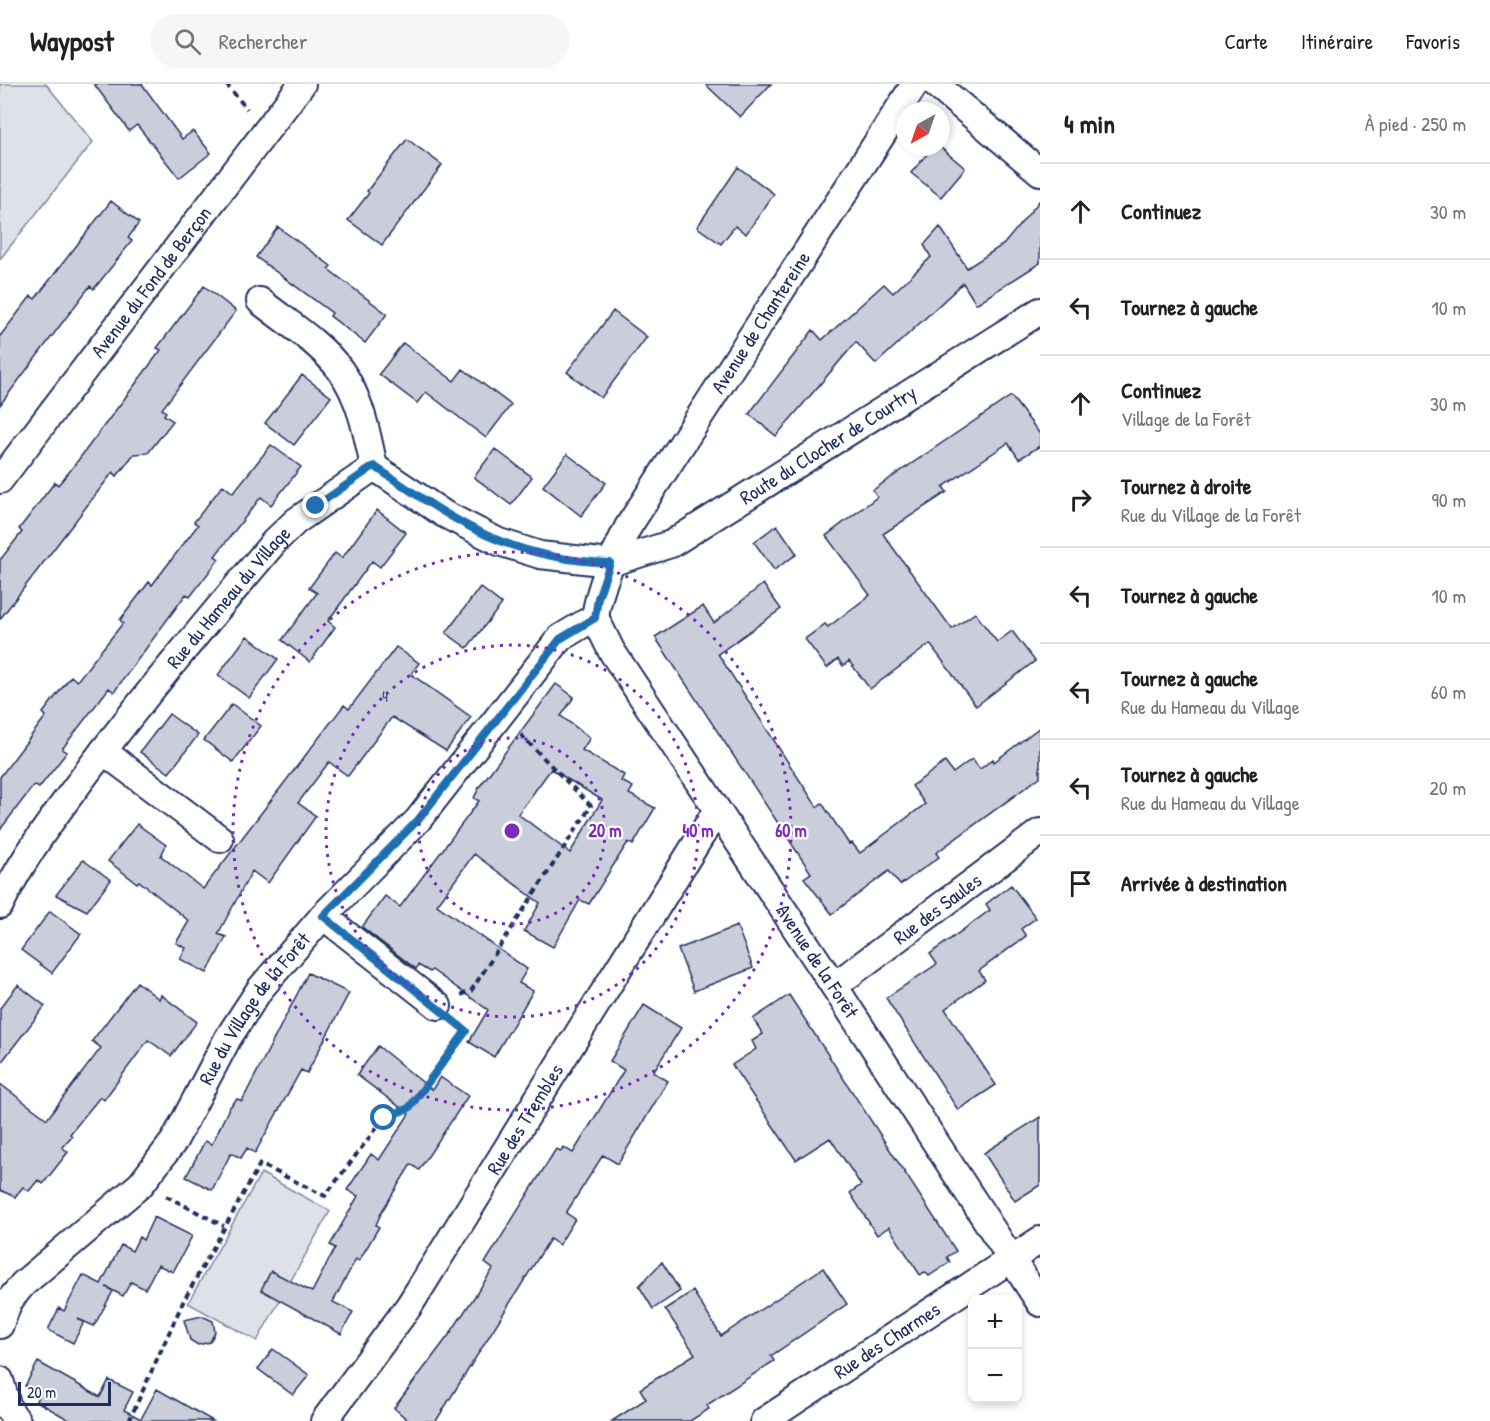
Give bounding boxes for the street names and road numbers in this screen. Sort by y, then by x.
street label: Avenue du Fond de Berçon [84,200,217,363]
street label: Avenue de Chantereine [704,246,816,398]
street label: Route du Clocher de Courtry [734,379,921,510]
street label: Rue du Hameau du Village [160,520,296,674]
street label: Rue des Saules [887,866,987,950]
street label: Avenue de la Forêt [770,898,866,1024]
street label: Rue du Village de la Forêt [192,925,317,1089]
street label: Rue des Trembles [480,1058,569,1179]
street label: Rue des Charmes [828,1295,945,1385]

